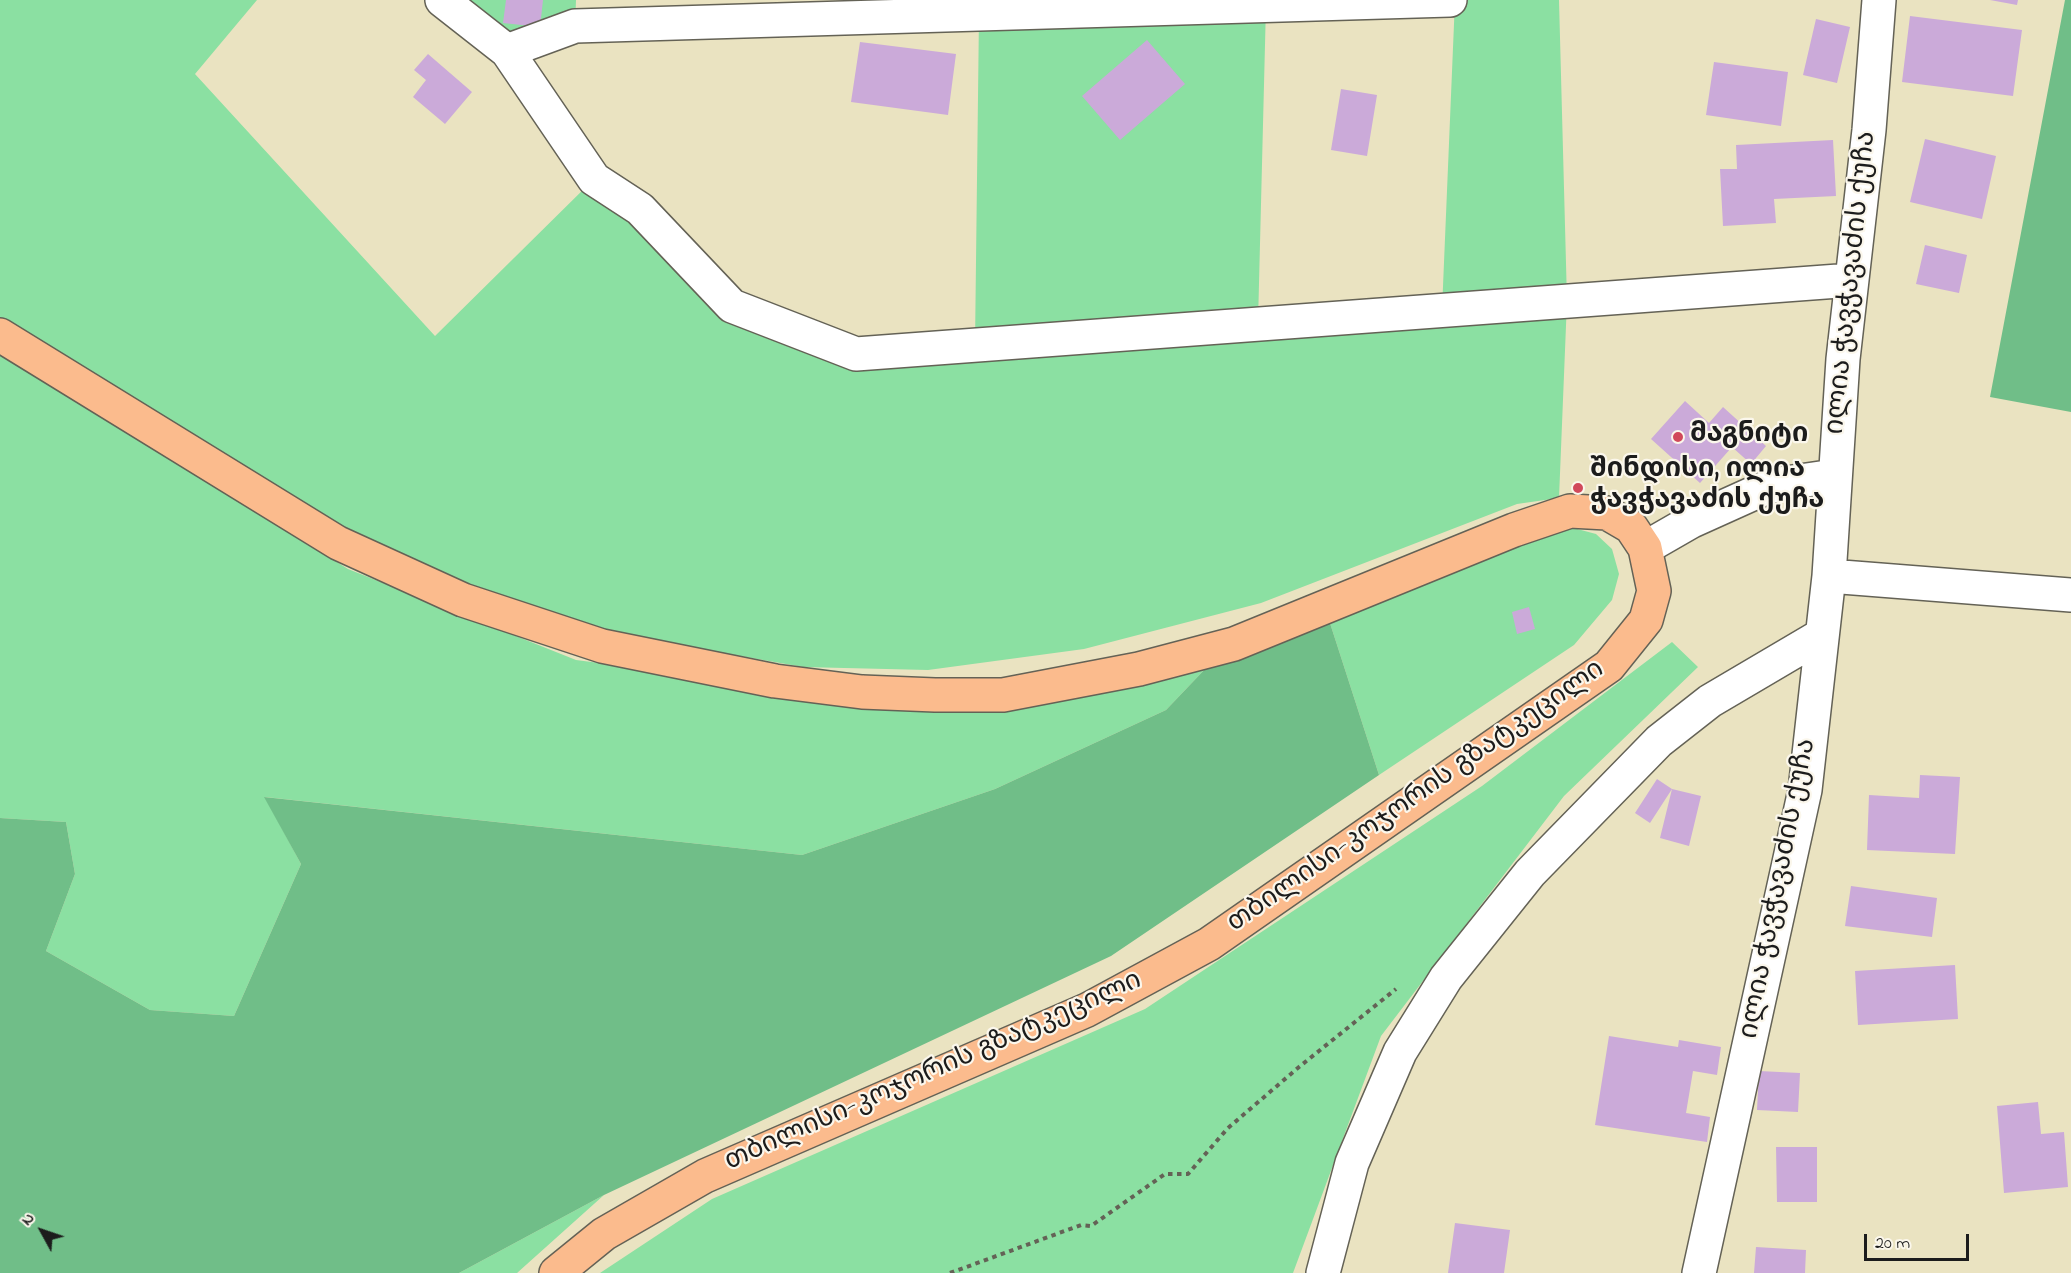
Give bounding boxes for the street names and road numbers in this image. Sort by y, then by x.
street label: ილია ჭავჭავაძის ქუჩა [1821,130,1885,436]
street label: თბილისი-კოჯორის გზატკეცილი [1222,655,1612,941]
street label: ილია ჭავჭავაძის ქუჩა [1735,736,1825,1042]
street label: თბილისი-კოჯორის გზატკეცილი [721,966,1147,1180]

